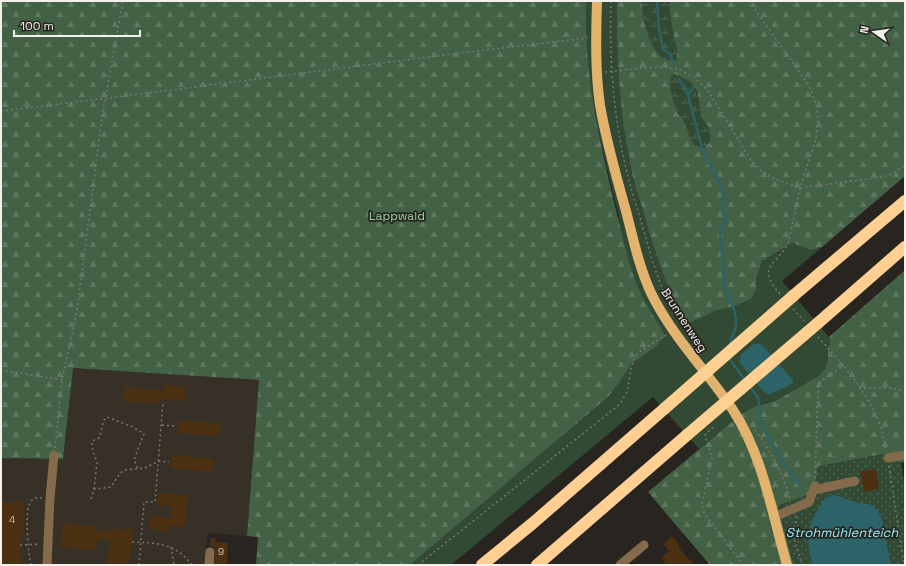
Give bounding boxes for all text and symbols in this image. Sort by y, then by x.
scale bar [14,12,140,38]
north arrow [854,12,894,52]
text: 100 m [20,18,54,34]
text: N [857,25,872,35]
park label: Lappwald [369,208,425,224]
street label: Brunnenweg [657,285,711,355]
house number: 4 [9,513,15,526]
water label: Strohmühlenteich [786,524,899,541]
house number: 9 [218,545,224,558]

